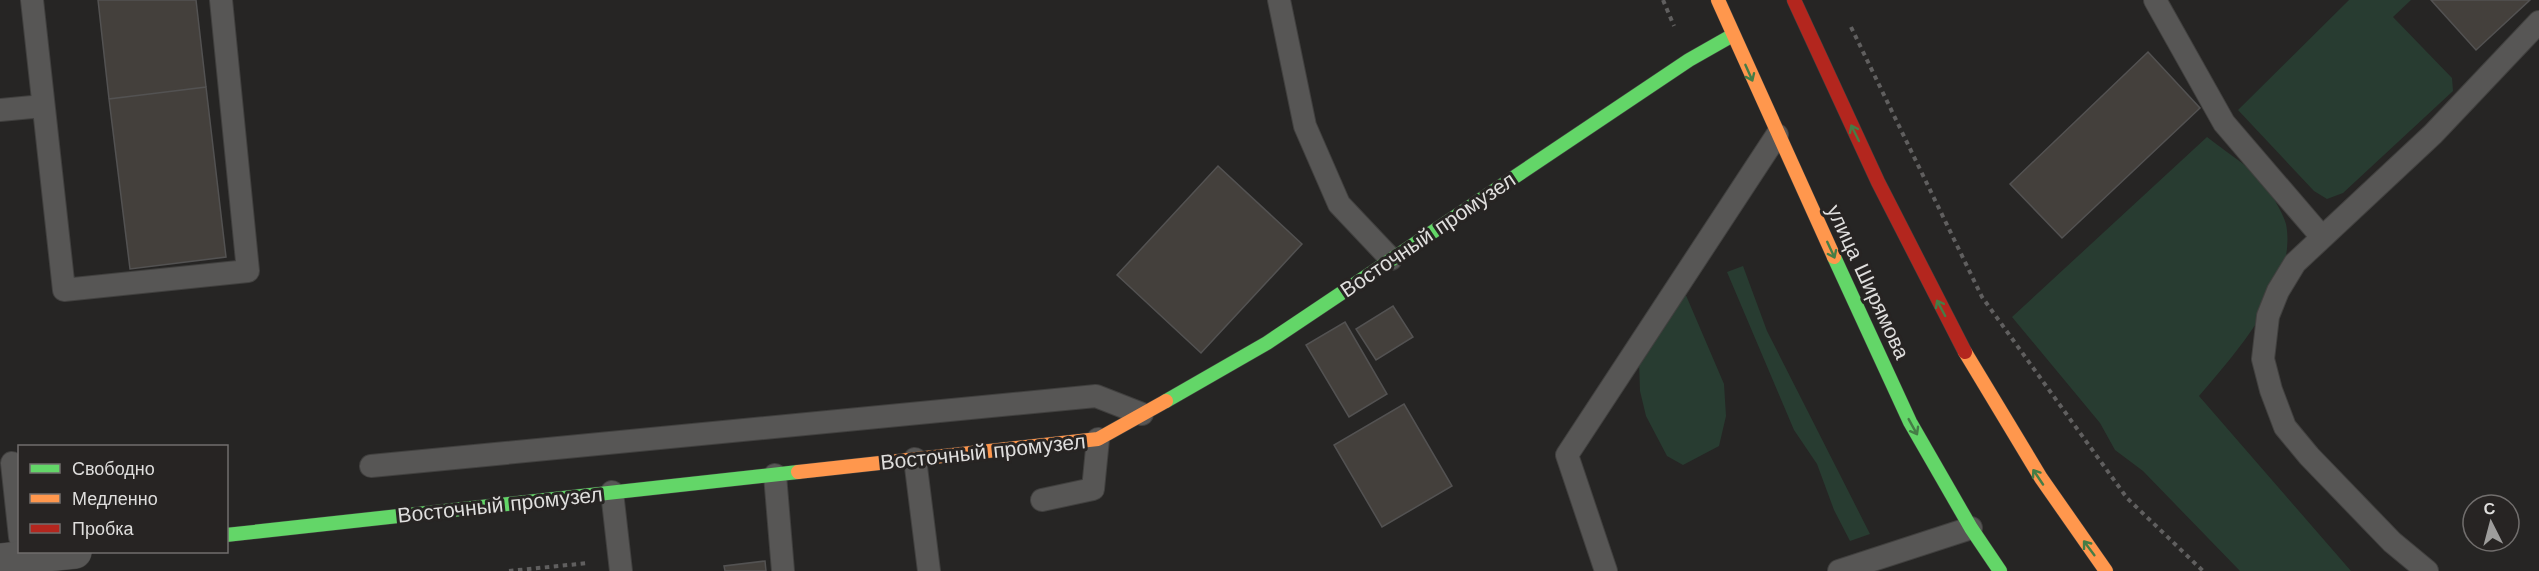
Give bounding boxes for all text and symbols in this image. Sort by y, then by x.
one-way arrow [1745,64,1756,82]
one-way arrow [1848,125,1860,143]
street label: Восточный промузел [1335,167,1520,303]
street label: улица Ширямова [1822,201,1915,363]
one-way arrow [1825,241,1837,259]
one-way arrow [1935,300,1947,317]
one-way arrow [1907,418,1919,435]
street label: Восточный промузел [879,428,1087,475]
legend [18,445,228,553]
text: Свободно [72,458,155,479]
one-way arrow [2032,468,2045,485]
street label: Восточный промузел [396,481,604,528]
text: Медленно [72,488,158,509]
north arrow [2461,493,2521,553]
text: С [2483,498,2497,519]
text: Пробка [72,518,135,539]
one-way arrow [2082,540,2095,556]

